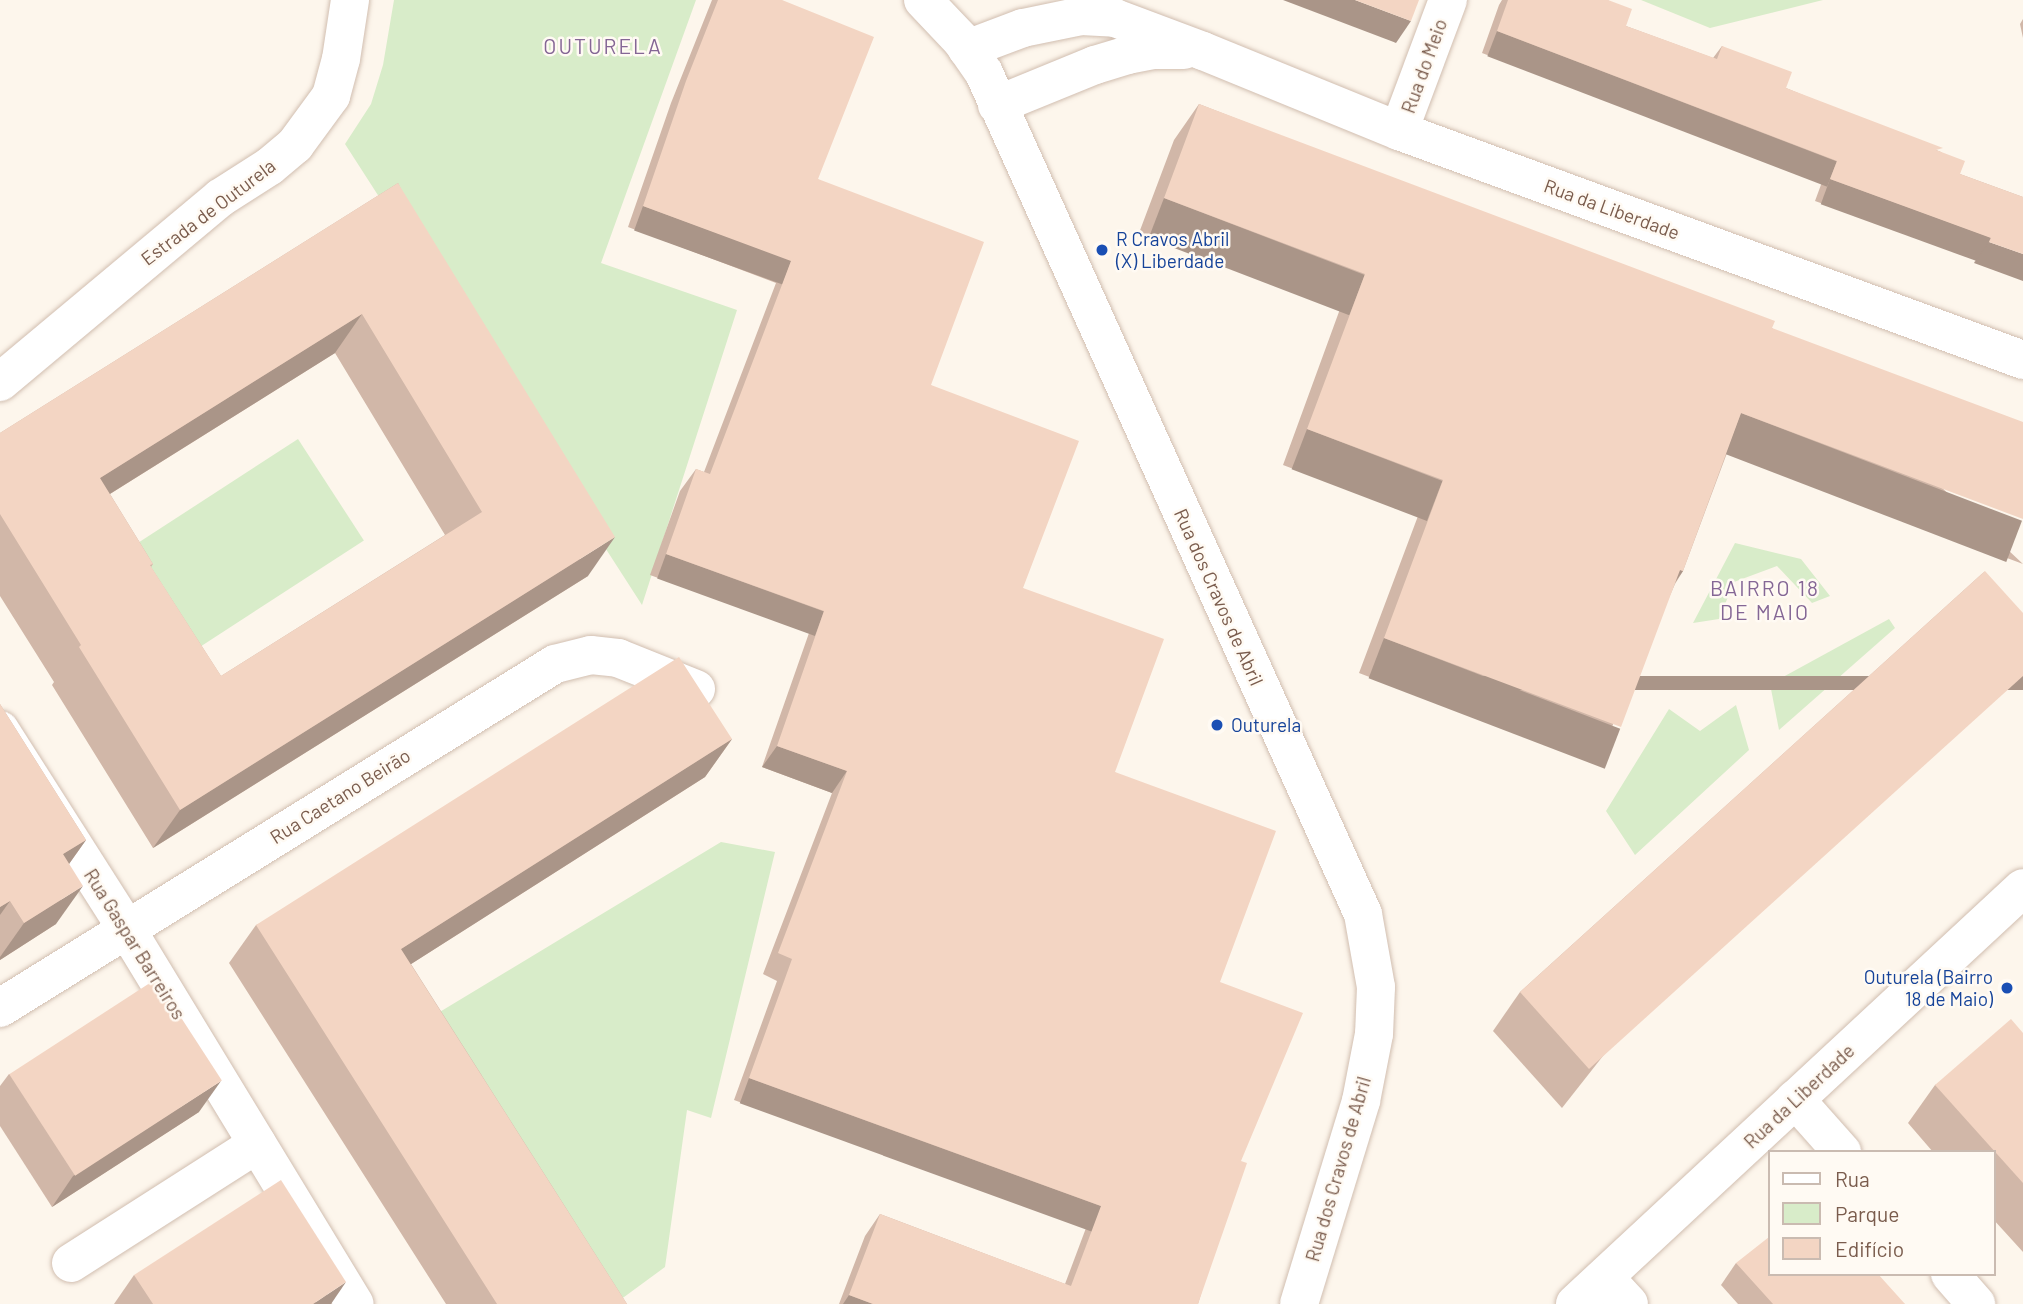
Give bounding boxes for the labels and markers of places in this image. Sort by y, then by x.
place label: R Cravos Abril (X) Liberdade [1116,228,1229,272]
marker: R Cravos Abril (X) Liberdade [1094,242,1110,258]
place label: Outurela [1231,714,1301,736]
marker: Outurela [1209,717,1225,733]
place label: Outurela (Bairro 18 de Maio) [1864,966,1993,1010]
marker: Outurela (Bairro 18 de Maio) [1999,980,2015,996]

